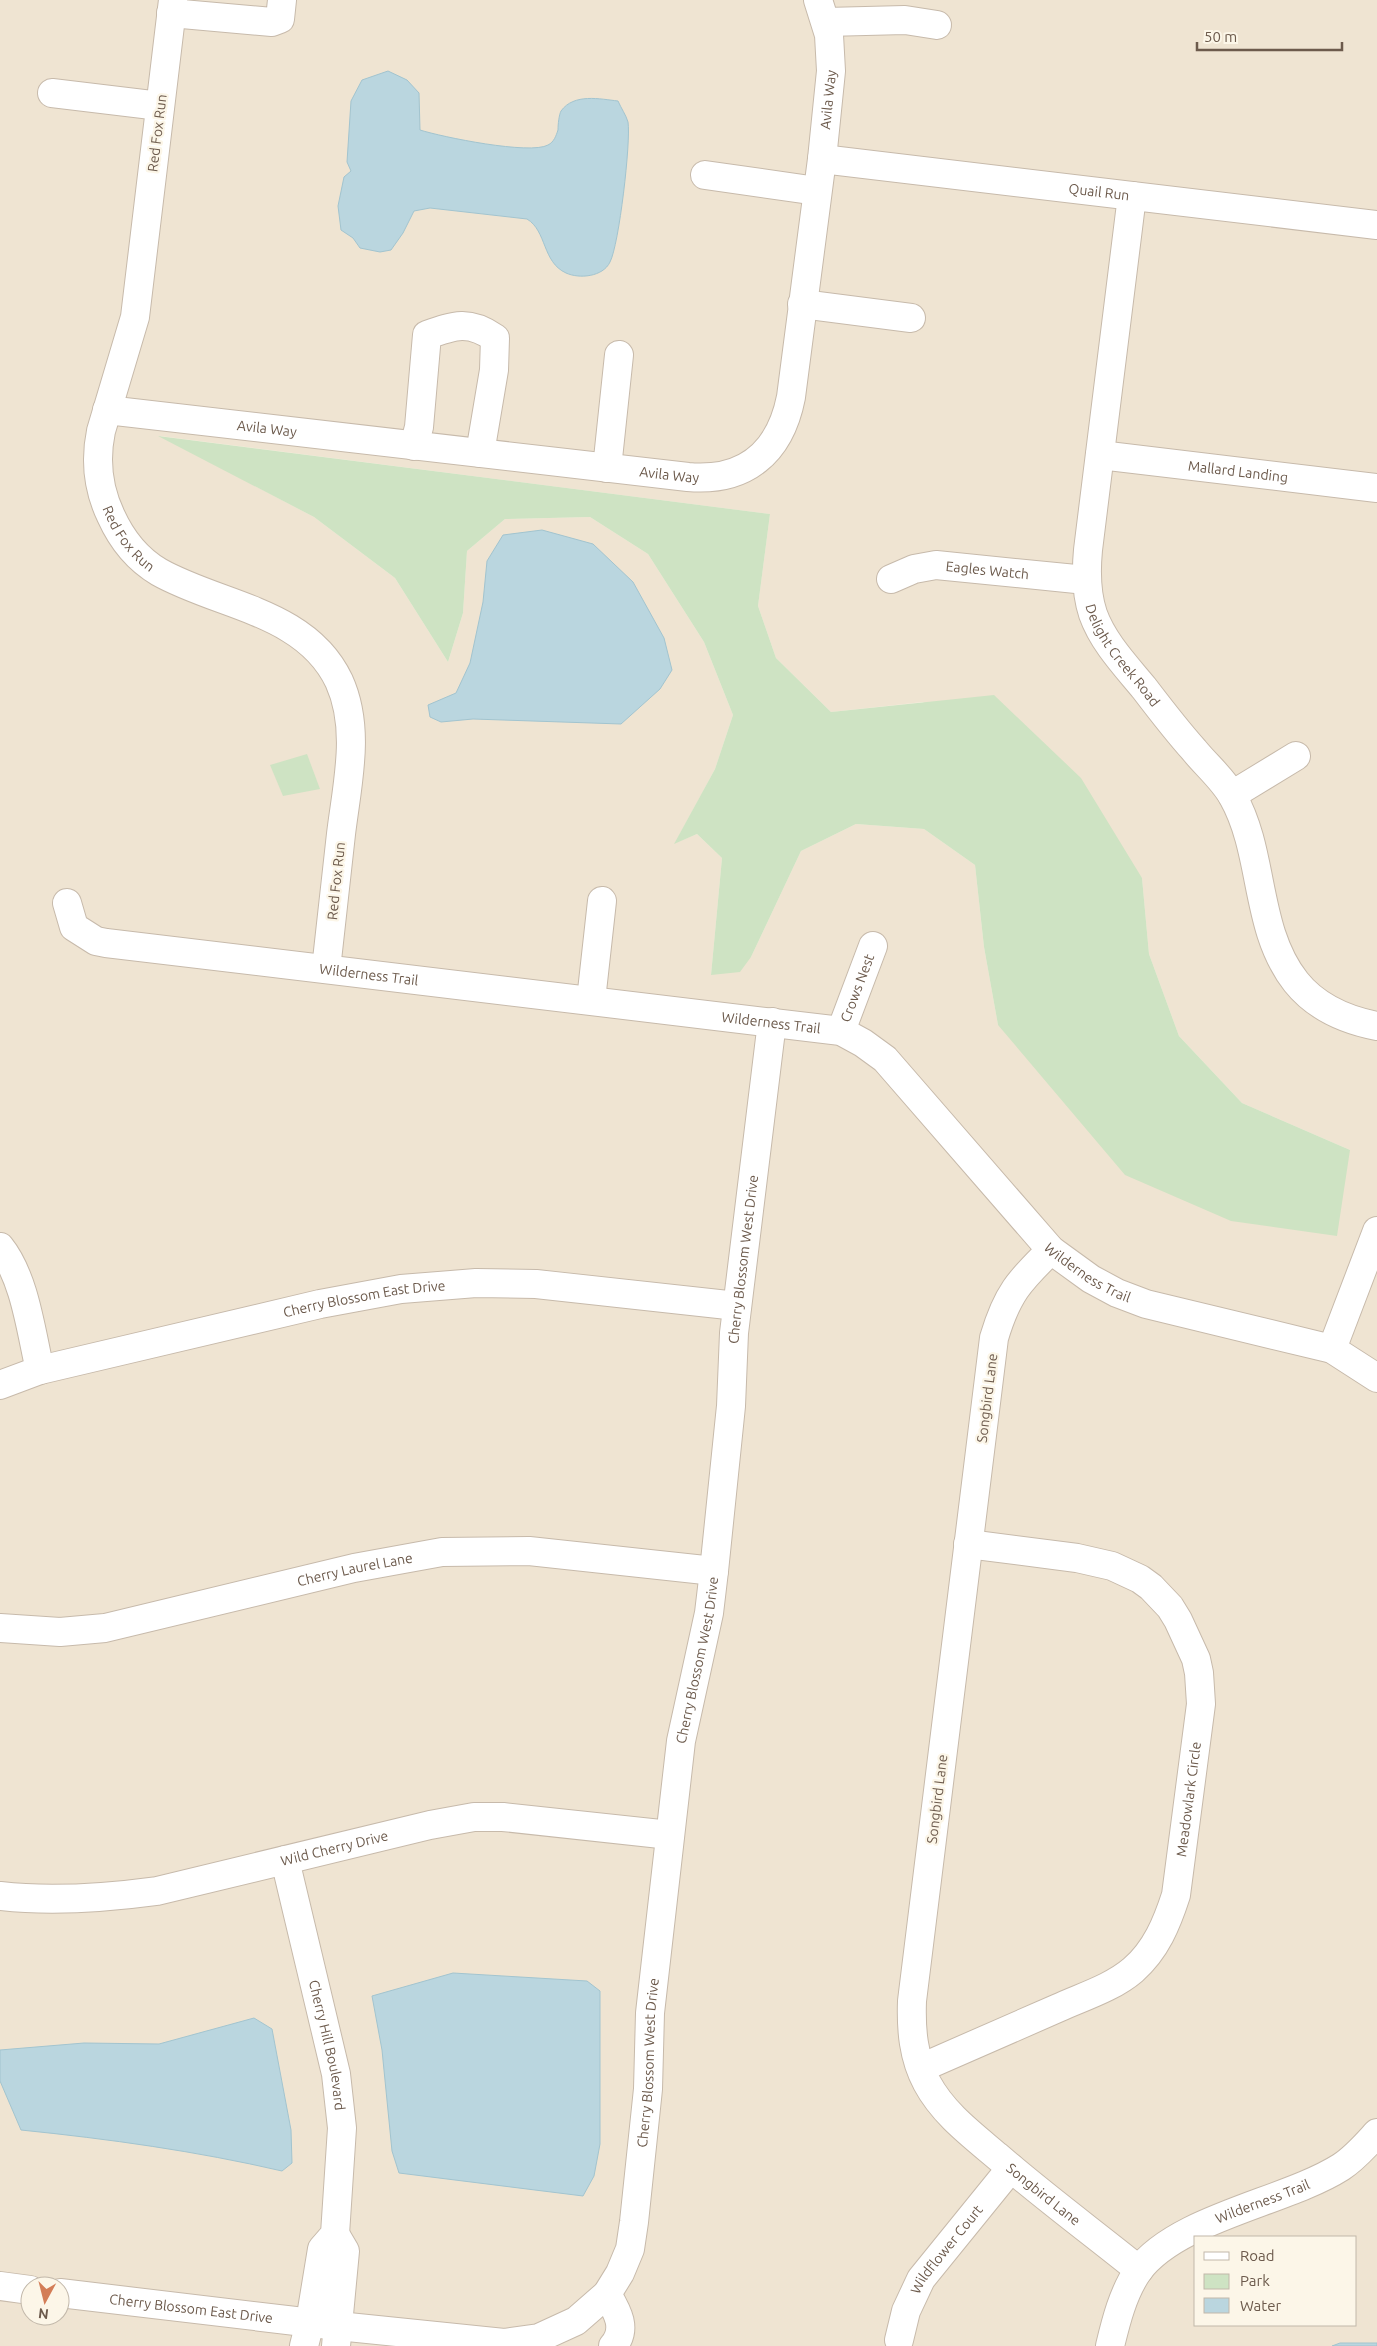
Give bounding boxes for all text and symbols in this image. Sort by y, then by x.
scale bar [1197,20,1342,52]
text: 50 m [1204,28,1237,45]
street label: Avila Way [817,69,839,130]
street label: Red Fox Run [144,93,170,173]
street label: Quail Run [1068,180,1130,203]
street label: Avila Way [236,417,298,440]
street label: Mallard Landing [1187,458,1289,485]
street label: Avila Way [639,463,700,486]
street label: Red Fox Run [99,503,158,575]
street label: Eagles Watch [945,558,1030,582]
street label: Delight Creek Road [1082,602,1163,710]
street label: Red Fox Run [324,841,348,921]
street label: Crows Nest [837,951,877,1024]
street label: Wilderness Trail [318,961,420,988]
street label: Wilderness Trail [721,1009,822,1037]
street label: Cherry Blossom West Drive [726,1174,761,1344]
street label: Wilderness Trail [1041,1240,1133,1306]
street label: Cherry Blossom East Drive [281,1277,446,1320]
street label: Songbird Lane [974,1352,1000,1444]
street label: Cherry Laurel Lane [296,1550,414,1589]
street label: Cherry Blossom West Drive [673,1576,721,1745]
street label: Meadowlark Circle [1173,1741,1204,1858]
street label: Songbird Lane [924,1753,950,1845]
street label: Wild Cherry Drive [279,1827,390,1869]
street label: Cherry Blossom West Drive [634,1977,662,2148]
street label: Cherry Hill Boulevard [306,1978,348,2111]
street label: Songbird Lane [1003,2160,1084,2229]
street label: Wilderness Trail [1213,2176,1312,2227]
street label: Wildflower Court [907,2201,986,2296]
legend [1194,2236,1357,2326]
text: Road [1240,2247,1275,2264]
text: Park [1240,2272,1270,2289]
north arrow [20,2276,70,2326]
street label: Cherry Blossom East Drive [108,2291,274,2326]
text: Water [1240,2297,1281,2314]
text: N [37,2305,50,2322]

